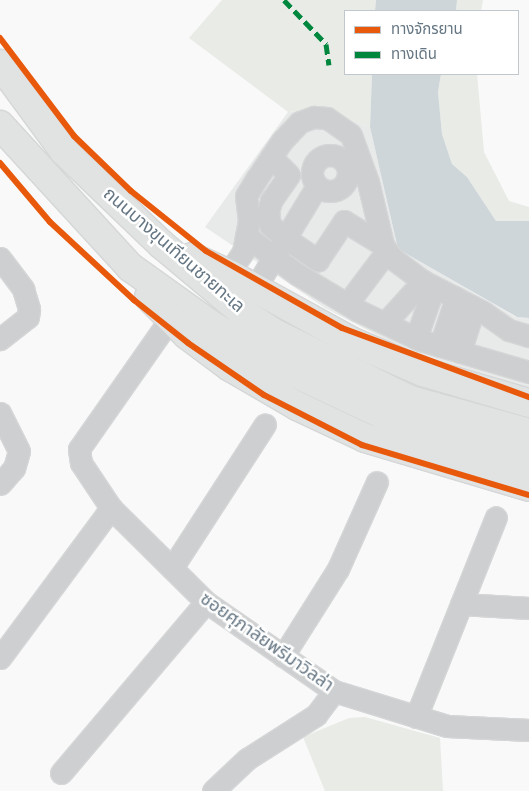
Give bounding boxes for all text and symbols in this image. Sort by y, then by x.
legend [344,10,519,75]
text: ทางจักรยาน [391,18,463,40]
text: ทางเดิน [391,43,437,65]
street label: ถนนบางขุนเทียนชายทะเล [99,183,249,317]
street label: ซอยศุภาลัยพรีมาวิลล่า [196,588,338,696]

